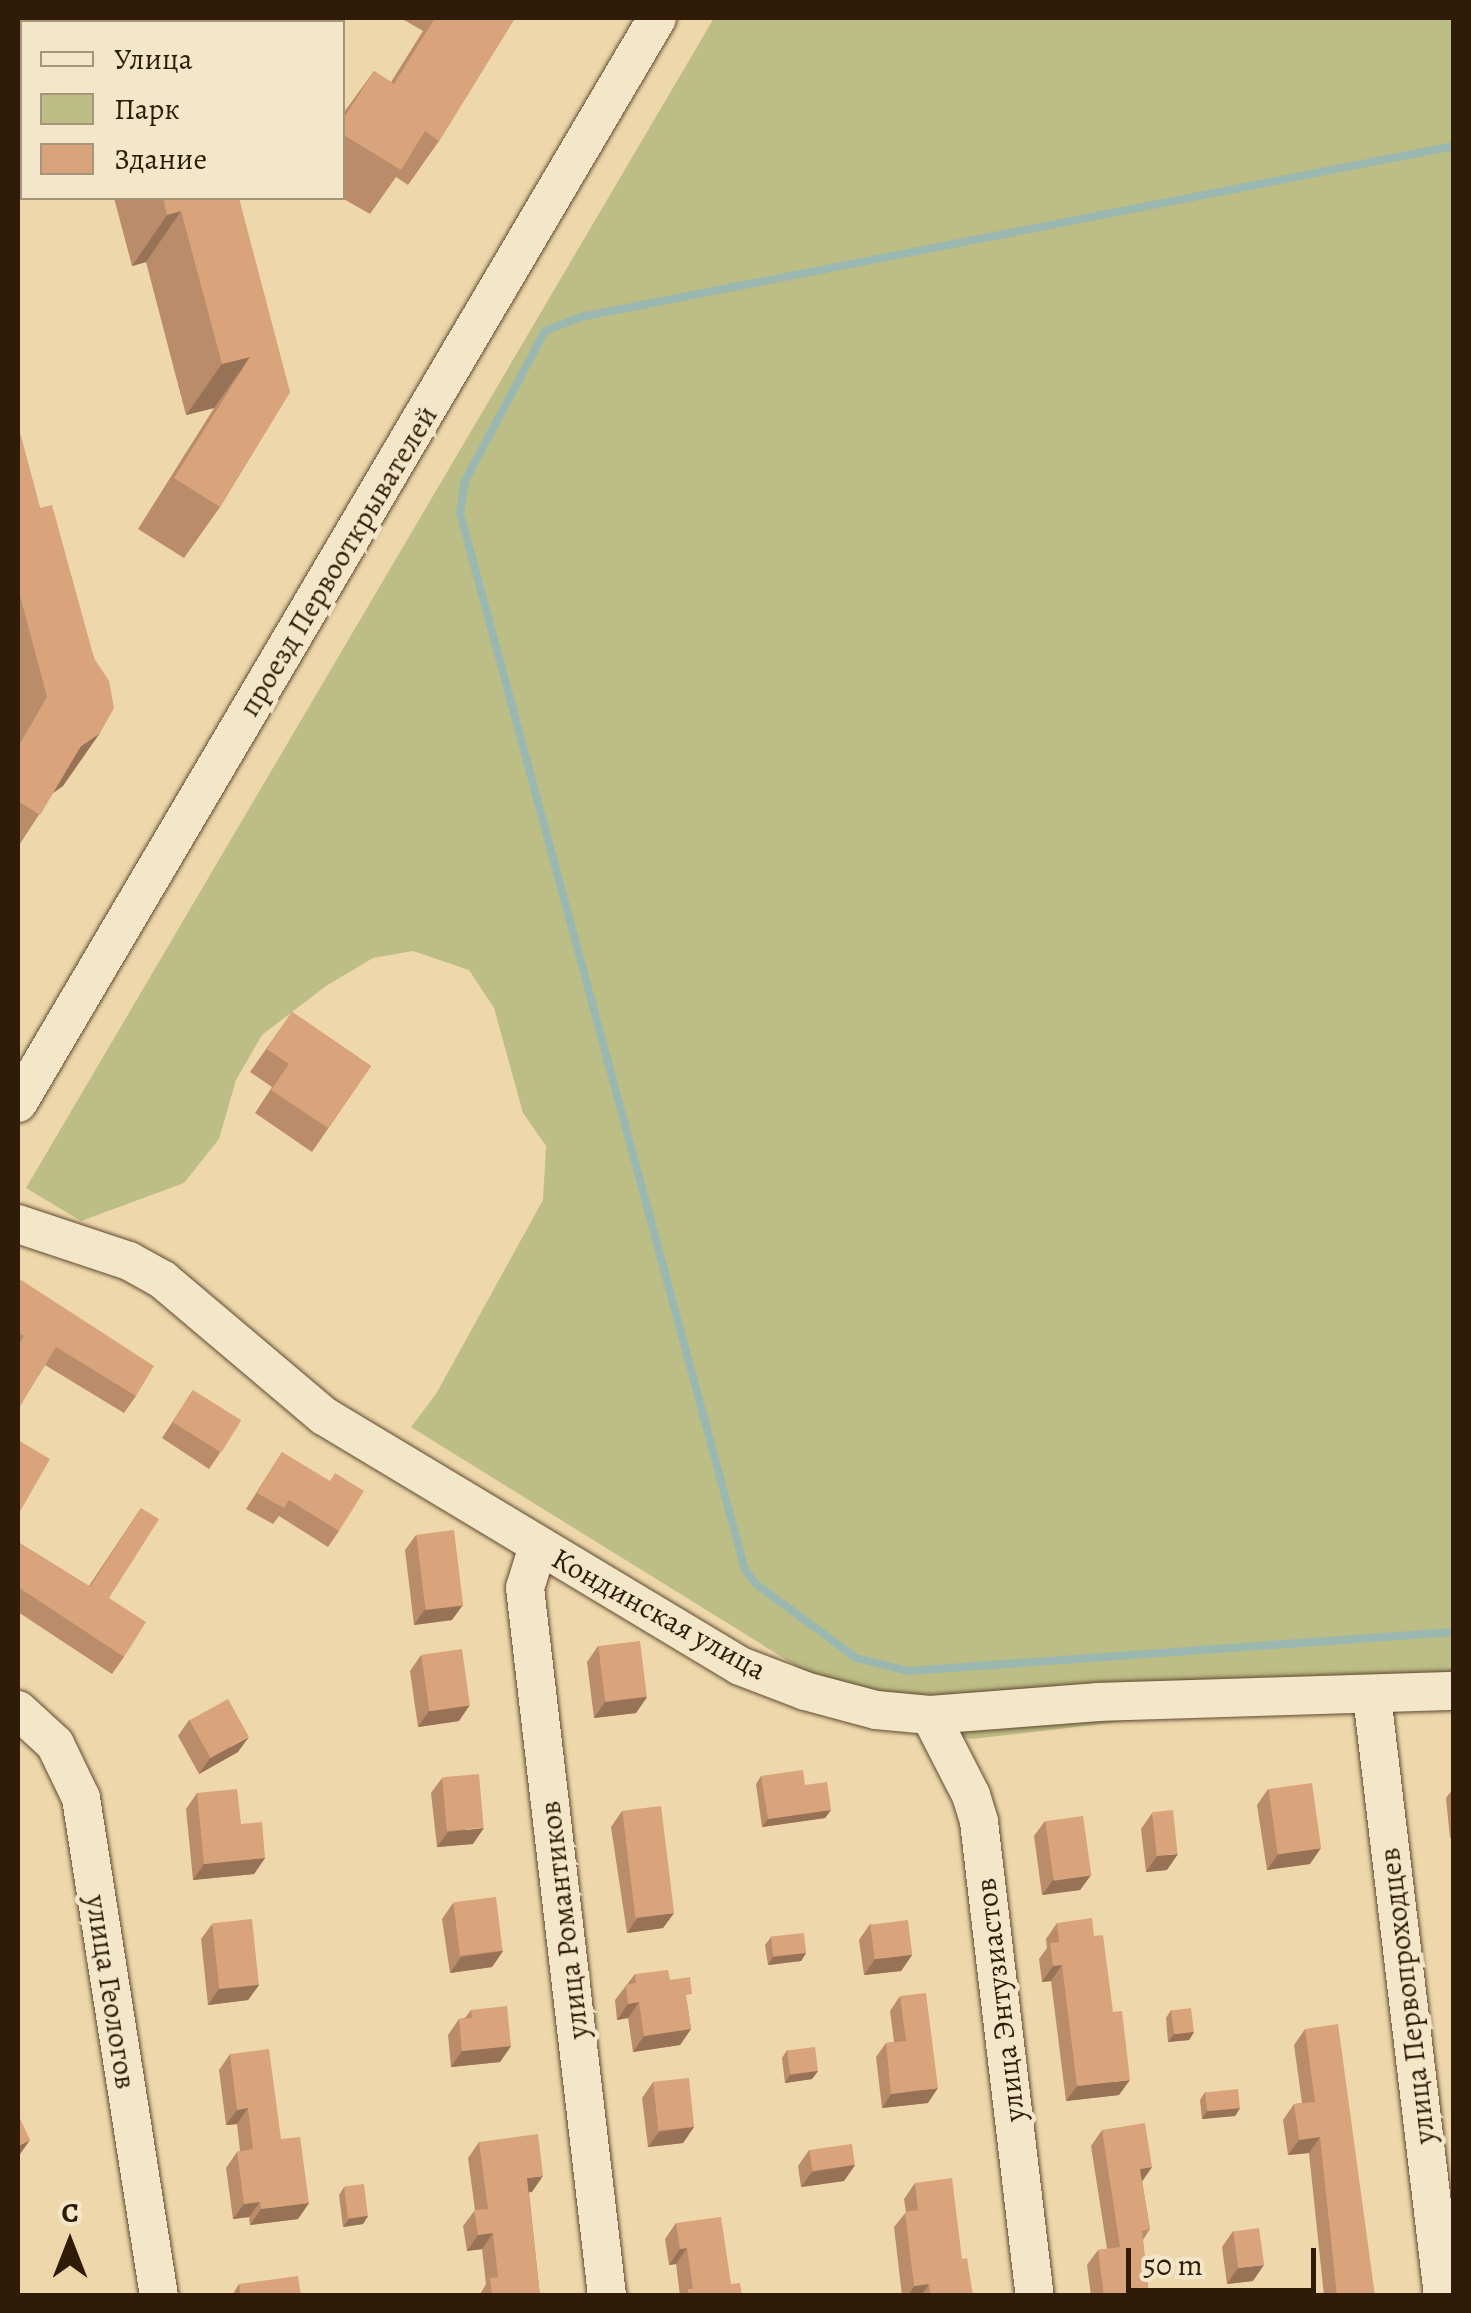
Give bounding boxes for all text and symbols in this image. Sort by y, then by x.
legend [20,20,345,200]
text: Улица [114,39,193,79]
text: Парк [114,89,180,129]
text: Здание [114,139,207,179]
street label: проезд Первооткрывателей [231,399,445,723]
street label: Кондинская улица [546,1540,772,1688]
street label: улица Романтиков [532,1799,596,2041]
street label: улица Первопроходцев [1371,1846,1443,2146]
street label: улица Энтузиастов [967,1876,1033,2124]
street label: улица Геологов [78,1892,144,2092]
north arrow [20,2193,120,2293]
text: С [61,2194,79,2232]
scale bar [1131,2228,1321,2290]
text: 50 m [1143,2245,1203,2285]

